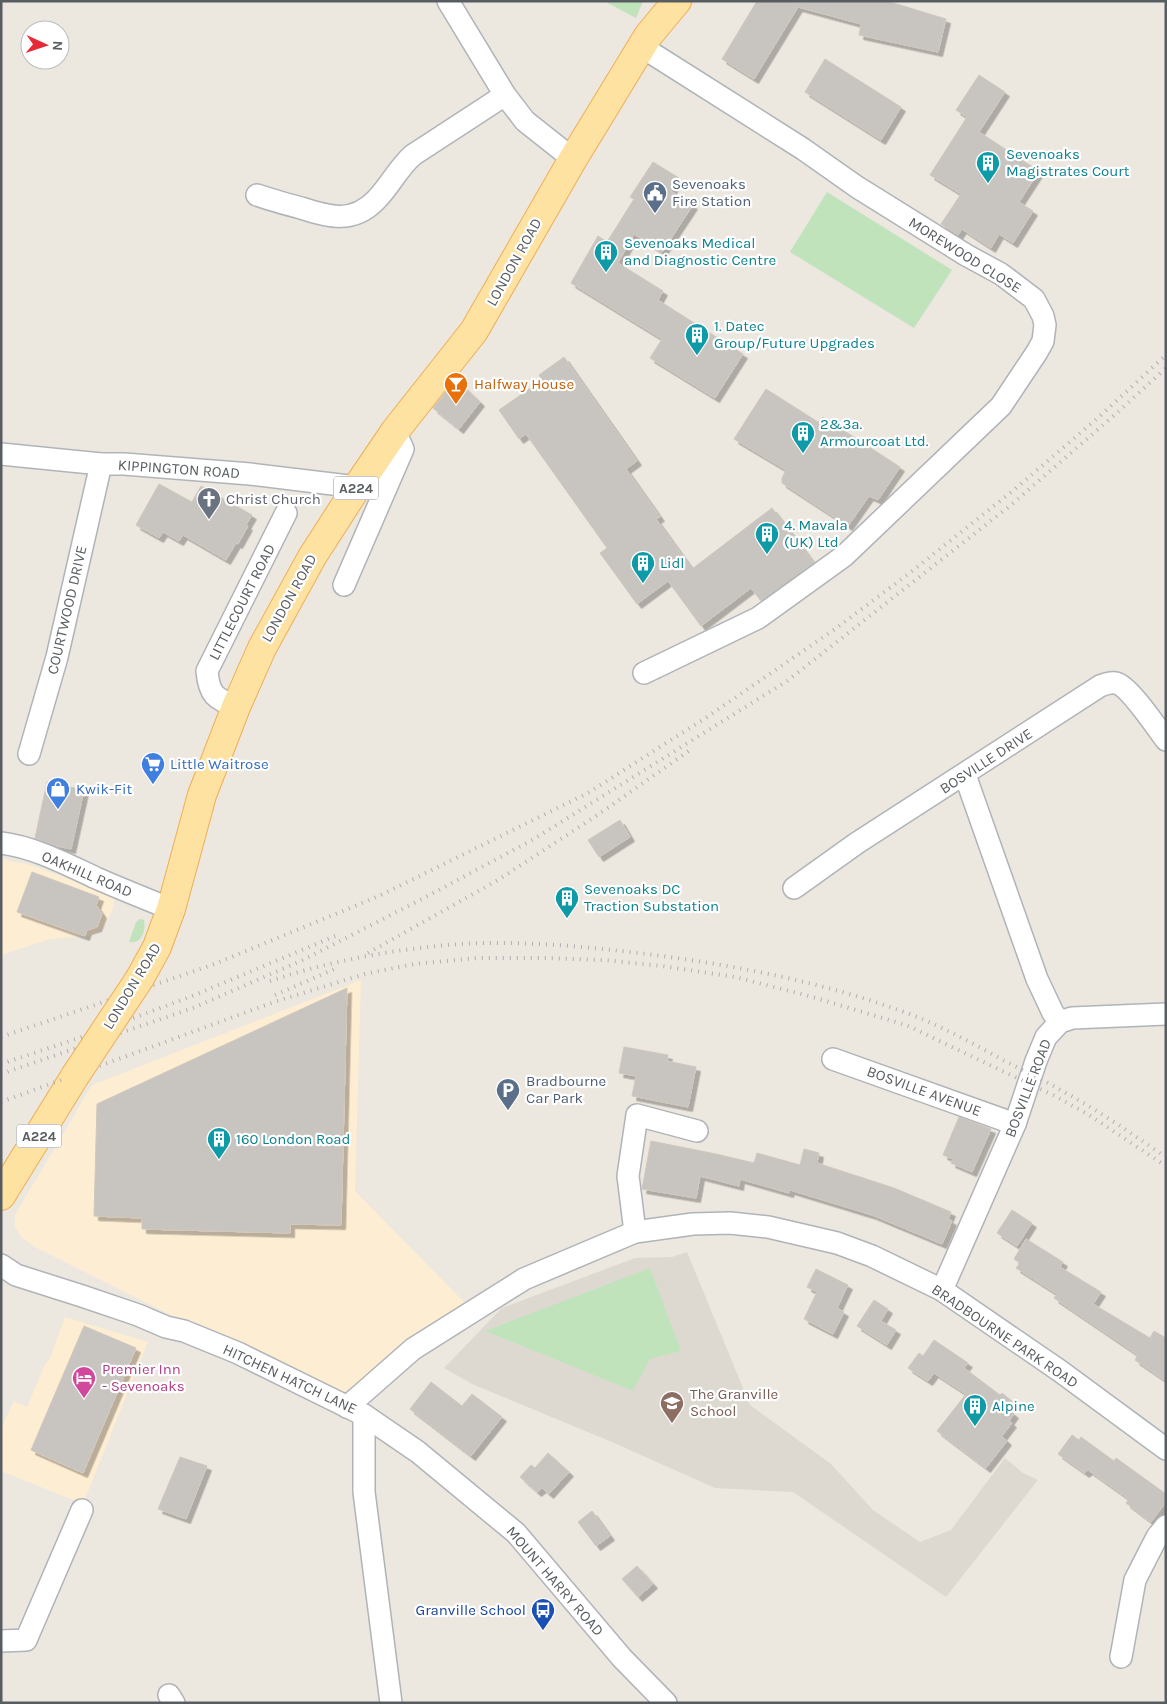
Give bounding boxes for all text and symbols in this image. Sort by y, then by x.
north arrow [20,20,70,70]
text: N [49,40,66,51]
place label: Sevenoaks Magistrates Court [1006,145,1130,180]
building icon: Sevenoaks Magistrates Court [975,150,1001,184]
place label: Sevenoaks Fire Station [672,175,751,210]
public building icon: Sevenoaks Fire Station [642,180,668,214]
street label: MOREWOOD CLOSE [905,213,1025,297]
street label: LONDON ROAD [482,215,546,309]
place label: Sevenoaks Medical and Diagnostic Centre [624,234,776,269]
building icon: Sevenoaks Medical and Diagnostic Centre [593,239,619,273]
place label: 1. Datec Group/Future Upgrades [714,317,875,352]
building icon: 1. Datec Group/Future Upgrades [684,322,710,356]
bar icon: Halfway House [443,371,469,405]
place label: Halfway House [474,375,574,393]
place label: 2&3a. Armourcoat Ltd. [820,415,929,450]
building icon: 2&3a. Armourcoat Ltd. [790,420,816,454]
street label: KIPPINGTON ROAD [117,456,241,482]
road number: A224 [334,476,378,499]
church icon: Christ Church [196,486,222,520]
place label: Christ Church [226,490,321,508]
place label: 4. Mavala (UK) Ltd [784,516,848,551]
building icon: 4. Mavala (UK) Ltd [754,521,780,555]
street label: LITTLECOURT ROAD [205,541,279,663]
street label: COURTWOOD DRIVE [43,544,91,676]
building icon: Lidl [630,550,656,584]
street label: LONDON ROAD [257,551,321,645]
place label: Lidl [660,554,685,572]
street label: BOSVILLE DRIVE [936,724,1036,798]
supermarket icon: Little Waitrose [140,751,166,785]
place label: Little Waitrose [170,755,269,773]
shop icon: Kwik-Fit [45,776,71,810]
place label: Kwik-Fit [76,780,132,798]
street label: OAKHILL ROAD [39,847,135,901]
place label: Sevenoaks DC Traction Substation [584,880,719,915]
building icon: Sevenoaks DC Traction Substation [554,885,580,919]
street label: LONDON ROAD [99,939,165,1033]
street label: BOSVILLE ROAD [1001,1036,1055,1140]
street label: BOSVILLE AVENUE [864,1062,984,1120]
place label: Bradbourne Car Park [526,1072,606,1107]
parking icon: Bradbourne Car Park [495,1077,521,1111]
road number: A224 [16,1124,62,1148]
building icon: 160 London Road [206,1126,232,1160]
place label: 160 London Road [236,1130,351,1148]
street label: BRADBOURNE PARK ROAD [928,1280,1082,1392]
street label: HITCHEN HATCH LANE [220,1340,360,1418]
place label: Premier Inn - Sevenoaks [102,1360,185,1395]
hotel icon: Premier Inn - Sevenoaks [71,1365,97,1399]
place label: The Granville School [690,1385,778,1420]
school or university icon: The Granville School [659,1390,685,1424]
building icon: Alpine [962,1393,988,1427]
place label: Alpine [992,1397,1035,1415]
street label: MOUNT HARRY ROAD [502,1522,608,1640]
bus stop icon: Granville School [530,1597,556,1631]
place label: Granville School [415,1601,526,1619]

